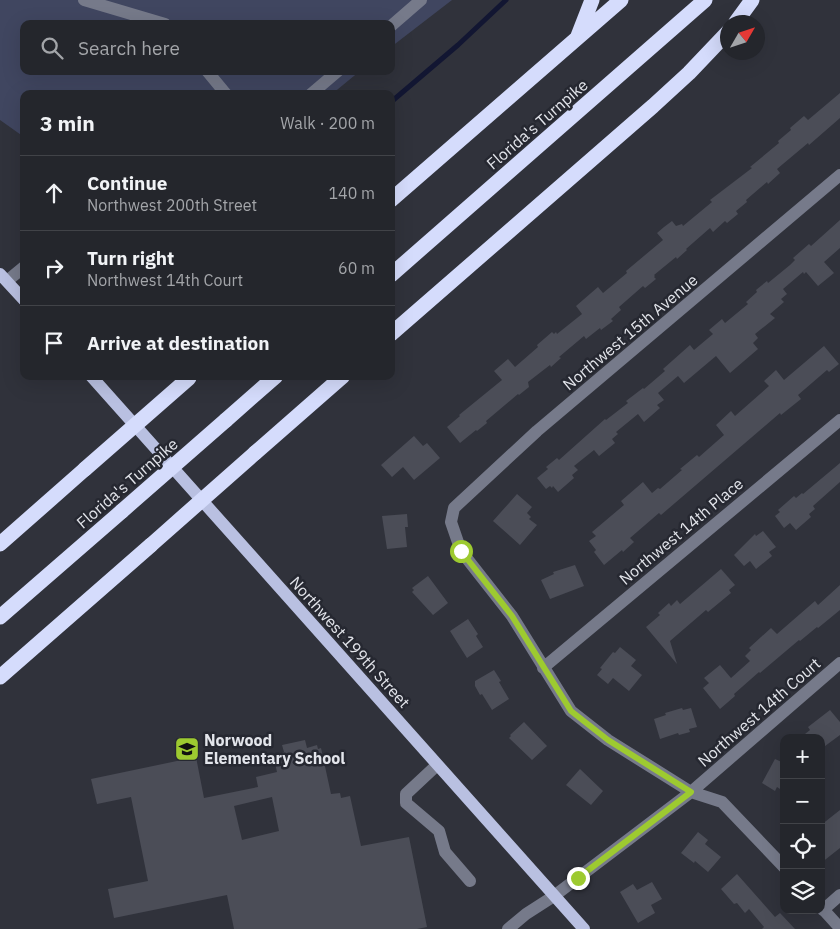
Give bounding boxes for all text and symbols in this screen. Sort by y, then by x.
north arrow [720,15,765,60]
search box [20,20,395,75]
icon: search [38,34,66,62]
text: Search here [78,36,180,60]
street label: Florida's Turnpike [482,74,592,173]
text: 3 min [40,109,95,137]
text: Walk · 200 m [280,113,375,133]
text: Continue [87,171,167,195]
icon: ahead [40,179,68,207]
text: 140 m [328,183,375,203]
text: Northwest 200th Street [87,195,257,215]
text: Turn right [87,246,174,270]
icon: right [40,254,68,282]
text: 60 m [338,258,375,278]
text: Northwest 14th Court [87,270,243,290]
street label: Northwest 15th Avenue [558,270,702,394]
icon: arrive [40,329,68,357]
text: Arrive at destination [87,331,270,355]
street label: Florida's Turnpike [72,433,182,532]
street label: Northwest 14th Place [615,473,747,589]
route start [450,540,473,563]
street label: Northwest 199th Street [286,572,414,712]
street label: Northwest 14th Court [694,653,824,771]
place label: Norwood Elementary School [204,730,345,768]
map controls [780,734,825,914]
button: + [780,734,825,779]
school or university icon: Norwood Elementary School [174,736,200,762]
button: − [780,779,825,824]
button: locate [780,824,825,869]
route end [567,867,590,890]
button: layers [780,869,825,914]

